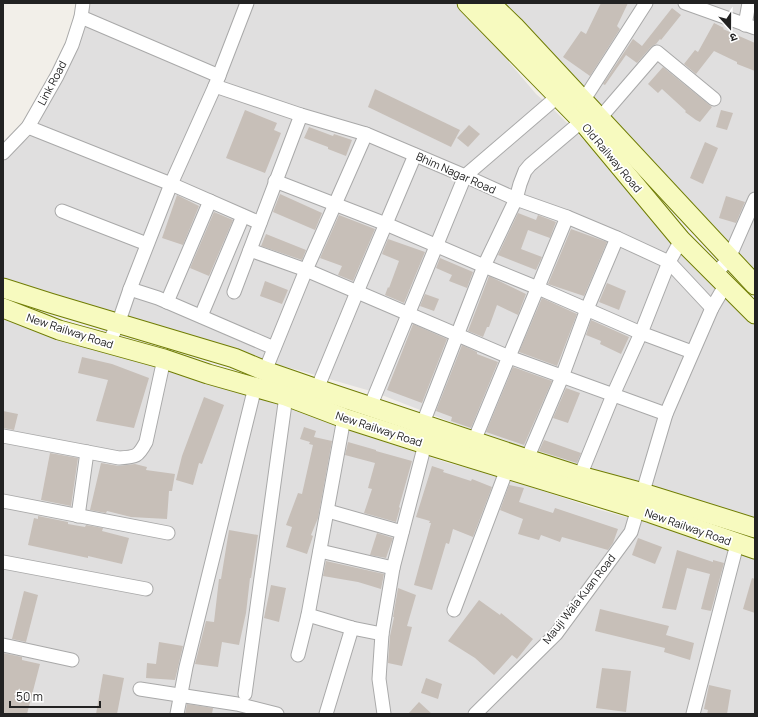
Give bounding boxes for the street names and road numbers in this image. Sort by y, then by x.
street label: Link Road [34,58,70,108]
street label: Old Railway Road [579,120,646,195]
street label: Bhim Nagar Road [414,148,498,197]
street label: New Railway Road [25,309,116,352]
street label: New Railway Road [334,407,425,450]
street label: New Railway Road [643,505,733,548]
street label: Mauji Wala Kuan Road [539,551,618,647]

